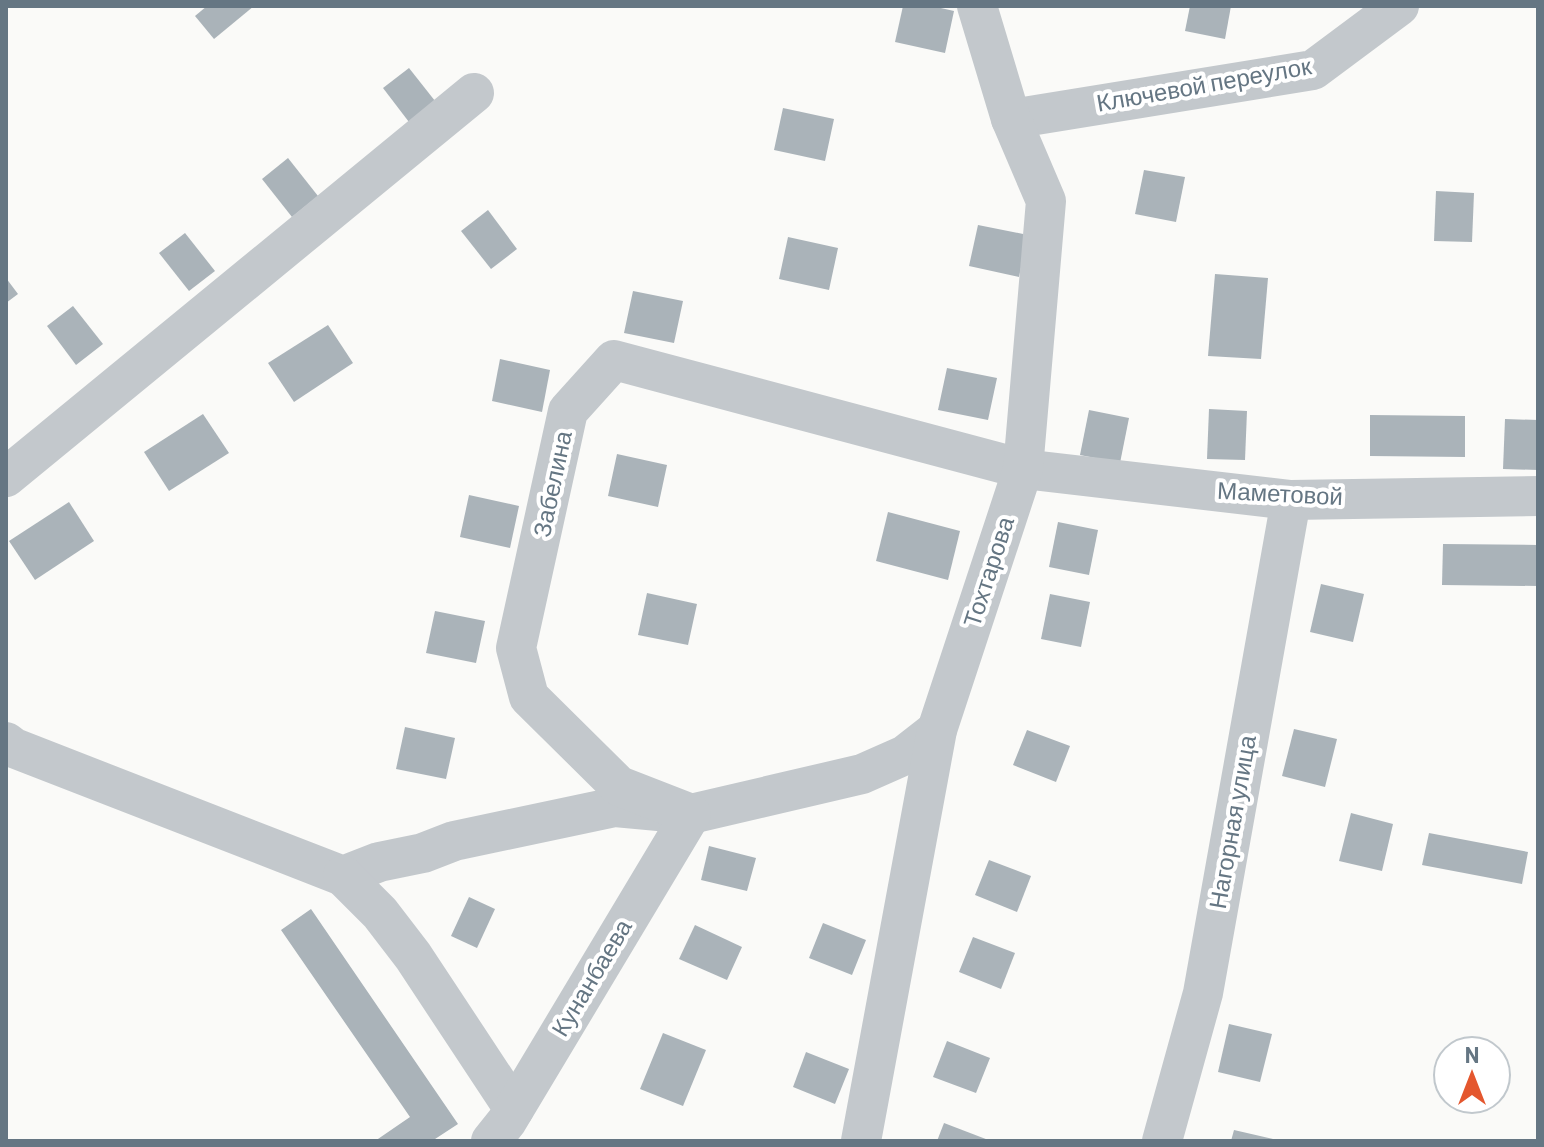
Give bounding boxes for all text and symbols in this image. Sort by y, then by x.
street label: Ключевой переулок [1094,50,1314,117]
street label: Забелина [526,427,577,539]
street label: Маметовой [1216,475,1344,510]
street label: Тохтарова [956,512,1019,630]
street label: Нагорная улица [1202,732,1261,911]
street label: Кунанбаева [544,913,637,1041]
north arrow [1432,1035,1512,1115]
text: N [1465,1041,1479,1067]

